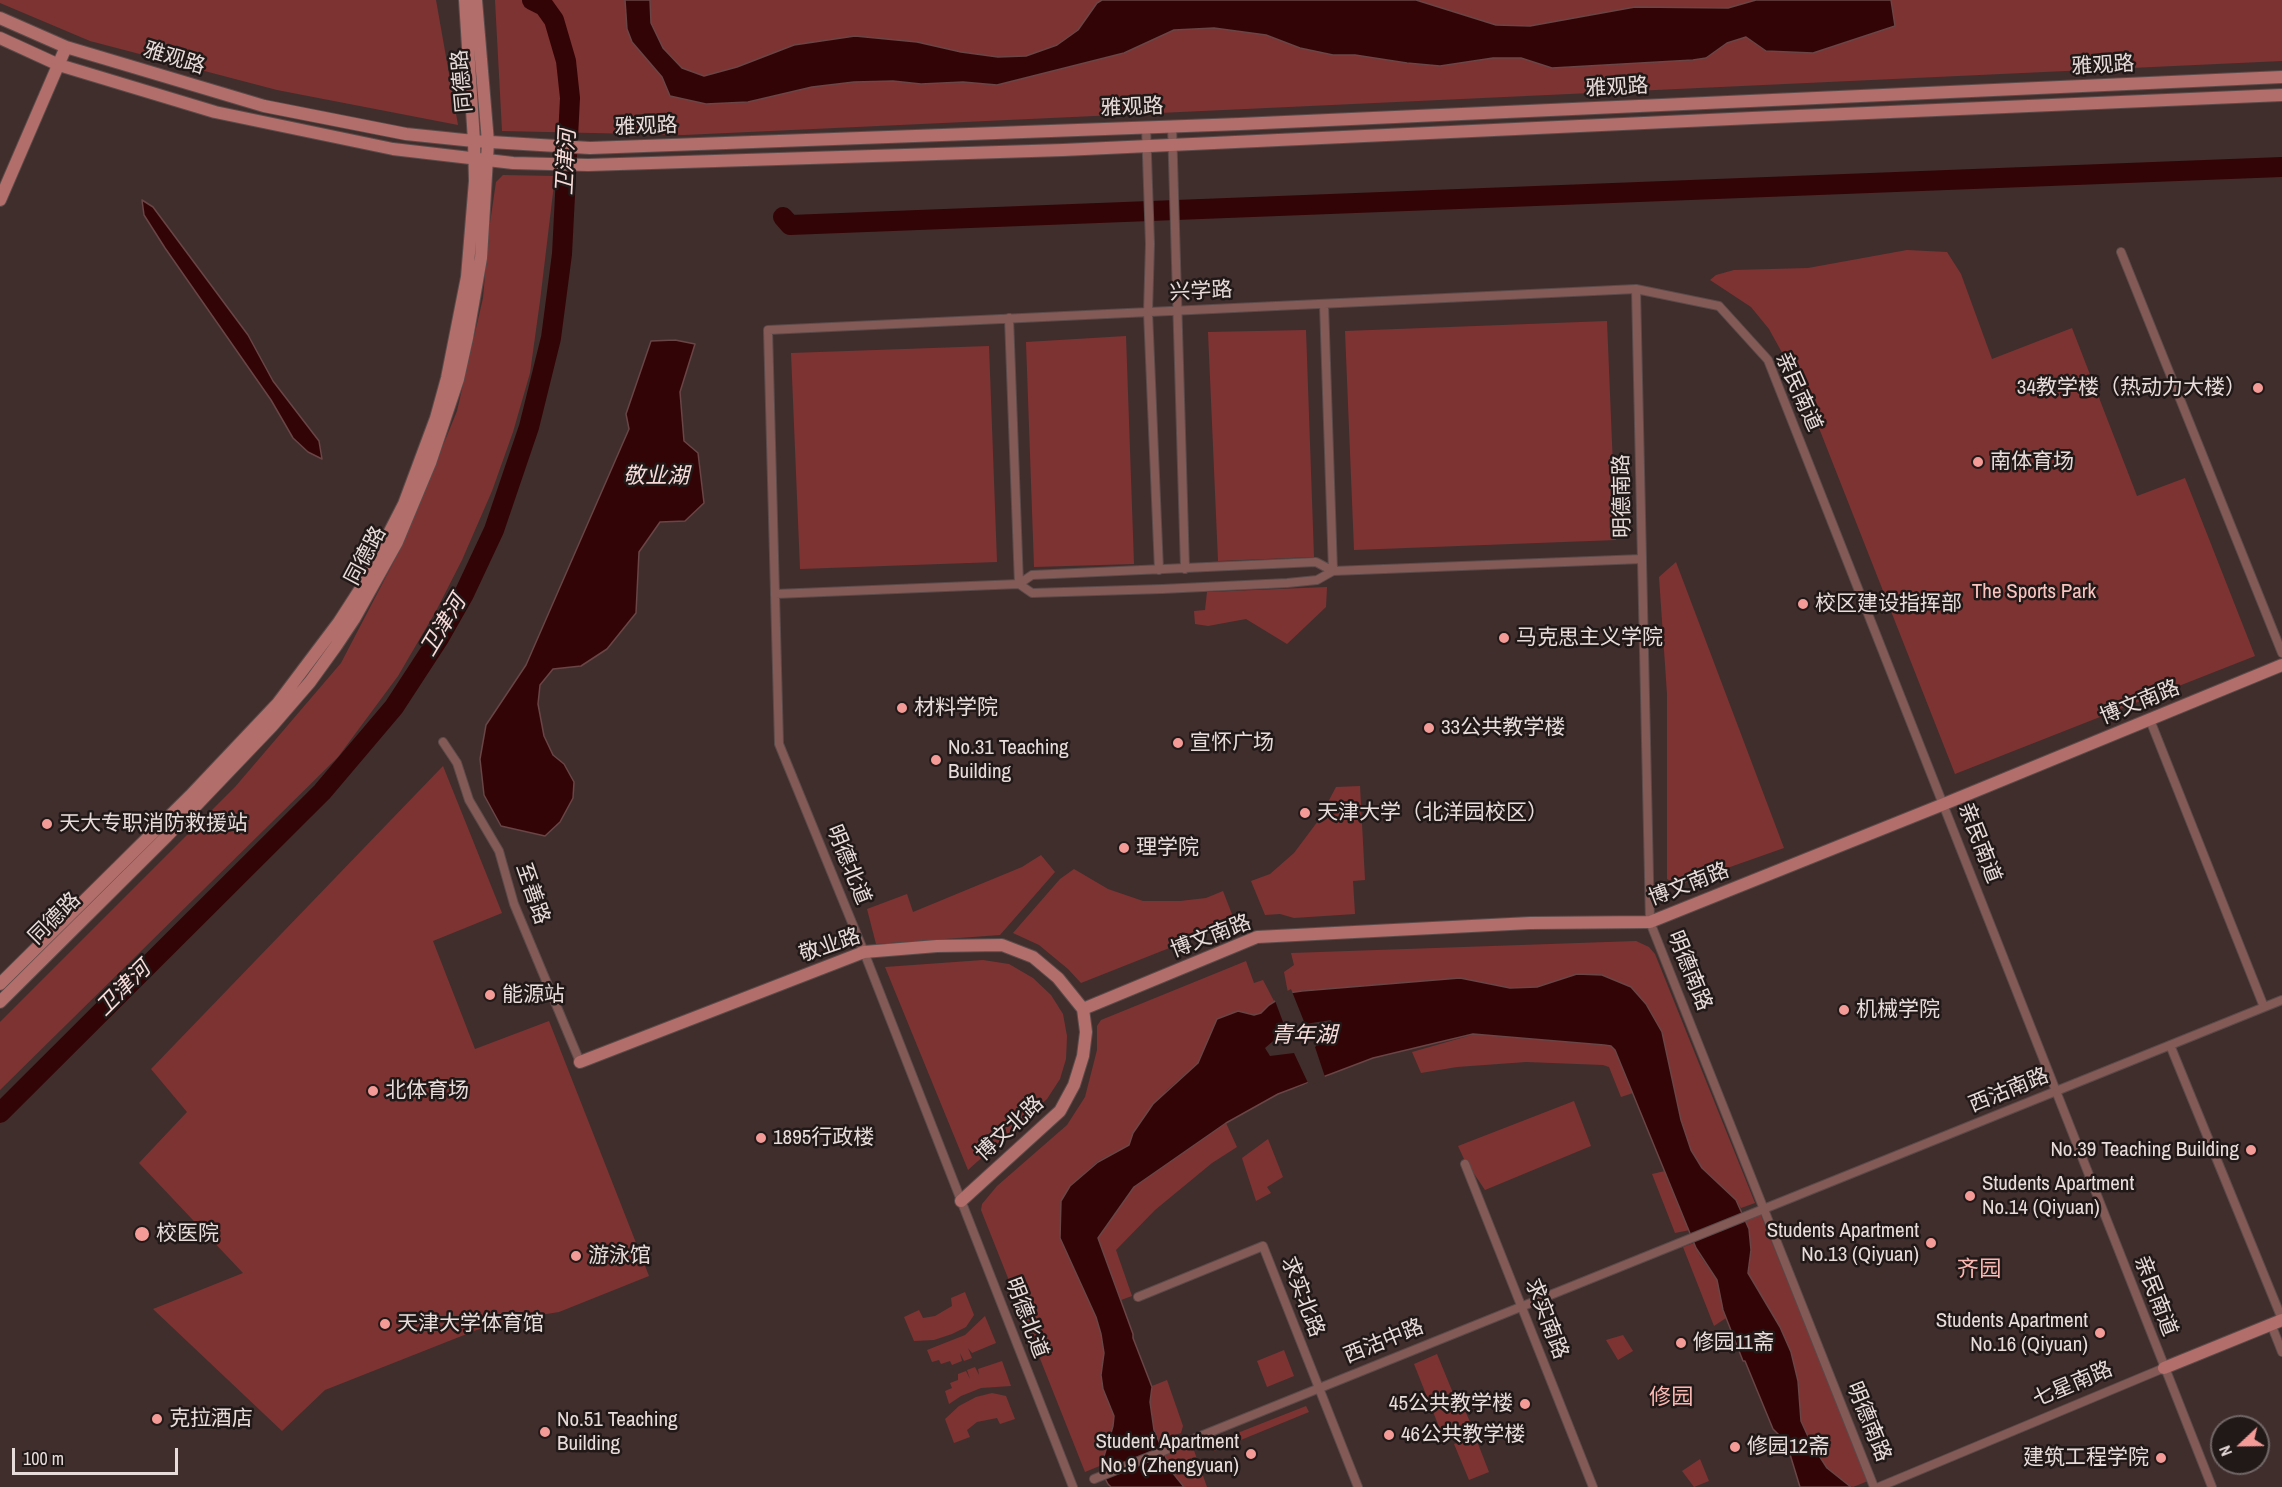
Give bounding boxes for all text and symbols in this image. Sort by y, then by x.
street label: 雅观路 [140,38,208,80]
street label: 同德路 [448,49,478,113]
street label: 雅观路 [2071,52,2135,80]
street label: 雅观路 [1585,74,1649,102]
street label: 雅观路 [1100,94,1164,122]
street label: 雅观路 [614,113,678,141]
water label: 卫津河 [552,128,582,196]
street label: 兴学路 [1169,278,1233,306]
street label: 亲民南道 [1769,349,1827,435]
place label: 34教学楼（热动力大楼） [2017,375,2246,401]
marker: 34教学楼（热动力大楼） [2251,381,2265,395]
place label: 南体育场 [1990,449,2074,475]
street label: 明德南路 [1610,454,1636,538]
marker: 南体育场 [1971,455,1985,469]
water label: 敬业湖 [623,464,689,490]
street label: 同德路 [340,522,392,590]
park label: The Sports Park [1972,579,2096,605]
water label: 卫津河 [416,591,472,661]
place label: 校区建设指挥部 [1815,591,1962,617]
marker: 校区建设指挥部 [1796,597,1810,611]
place label: 马克思主义学院 [1516,625,1663,651]
marker: 马克思主义学院 [1497,631,1511,645]
street label: 博文南路 [2096,676,2184,730]
place label: 材料学院 [914,695,998,721]
marker: 材料学院 [895,701,909,715]
place label: 33公共教学楼 [1441,715,1565,741]
marker: 33公共教学楼 [1422,721,1436,735]
place label: 宣怀广场 [1190,730,1274,756]
place label: No.31 Teaching Building [948,735,1069,785]
marker: 宣怀广场 [1171,736,1185,750]
marker: No.31 Teaching Building [929,753,943,767]
street label: 亲民南道 [1952,799,2006,887]
place label: 天津大学（北洋园校区） [1317,800,1548,826]
marker: 天津大学（北洋园校区） [1298,806,1312,820]
place label: 天大专职消防救援站 [59,811,248,837]
marker: 天大专职消防救援站 [40,817,54,831]
street label: 明德北道 [821,821,875,909]
place label: 理学院 [1136,835,1199,861]
marker: 理学院 [1117,841,1131,855]
street label: 博文南路 [1645,858,1733,912]
street label: 至善路 [510,860,554,928]
street label: 同德路 [24,888,86,950]
street label: 博文南路 [1167,910,1255,964]
street label: 敬业路 [796,924,864,968]
street label: 明德南路 [1662,927,1716,1015]
water label: 卫津河 [91,956,157,1022]
place label: 能源站 [502,982,565,1008]
marker: 能源站 [483,988,497,1002]
place label: 机械学院 [1856,997,1940,1023]
marker: 机械学院 [1837,1003,1851,1017]
water label: 青年湖 [1271,1023,1337,1049]
street label: 西沽南路 [1965,1064,2053,1118]
place label: 北体育场 [385,1078,469,1104]
marker: 北体育场 [366,1084,380,1098]
street label: 博文北路 [971,1091,1049,1167]
place label: 1895行政楼 [773,1125,874,1151]
marker: 1895行政楼 [754,1131,768,1145]
place label: No.39 Teaching Building [2050,1137,2239,1163]
marker: No.39 Teaching Building [2244,1143,2258,1157]
place label: Students Apartment No.14 (Qiyuan) [1982,1171,2134,1221]
marker: Students Apartment No.14 (Qiyuan) [1963,1189,1977,1203]
place label: Students Apartment No.13 (Qiyuan) [1767,1218,1919,1268]
place label: 校医院 [156,1221,219,1247]
marker: 校医院 [133,1225,151,1243]
marker: Students Apartment No.13 (Qiyuan) [1924,1236,1938,1250]
place label: 游泳馆 [588,1243,651,1269]
marker: 游泳馆 [569,1249,583,1263]
street label: 亲民南道 [2128,1252,2182,1340]
street label: 求实北路 [1275,1253,1329,1341]
district label: 齐园 [1957,1257,2001,1283]
street label: 明德北道 [999,1274,1053,1362]
street label: 求实南路 [1519,1275,1573,1363]
place label: Students Apartment No.16 (Qiyuan) [1936,1308,2088,1358]
place label: 天津大学体育馆 [397,1311,544,1337]
street label: 西沽中路 [1340,1315,1428,1369]
marker: 天津大学体育馆 [378,1317,392,1331]
marker: Students Apartment No.16 (Qiyuan) [2093,1326,2107,1340]
place label: 修园11斋 [1693,1330,1774,1356]
marker: 修园11斋 [1674,1336,1688,1350]
street label: 七星南路 [2029,1357,2117,1413]
street label: 明德南路 [1841,1378,1895,1466]
district label: 修园 [1649,1385,1693,1411]
place label: 45公共教学楼 [1389,1391,1513,1417]
marker: 45公共教学楼 [1518,1397,1532,1411]
place label: 克拉酒店 [169,1406,253,1432]
place label: No.51 Teaching Building [557,1407,678,1457]
marker: 克拉酒店 [150,1412,164,1426]
north arrow [2210,1415,2270,1475]
place label: 46公共教学楼 [1401,1422,1525,1448]
marker: No.51 Teaching Building [538,1425,552,1439]
marker: 46公共教学楼 [1382,1428,1396,1442]
place label: Student Apartment No.9 (Zhengyuan) [1095,1429,1239,1479]
place label: 修园12斋 [1747,1434,1829,1460]
scale bar [15,1436,182,1474]
marker: 修园12斋 [1728,1440,1742,1454]
text: N [2213,1442,2237,1460]
place label: 建筑工程学院 [2023,1445,2149,1471]
text: 100 m [23,1446,64,1471]
marker: Student Apartment No.9 (Zhengyuan) [1244,1447,1258,1461]
marker: 建筑工程学院 [2154,1451,2168,1465]

